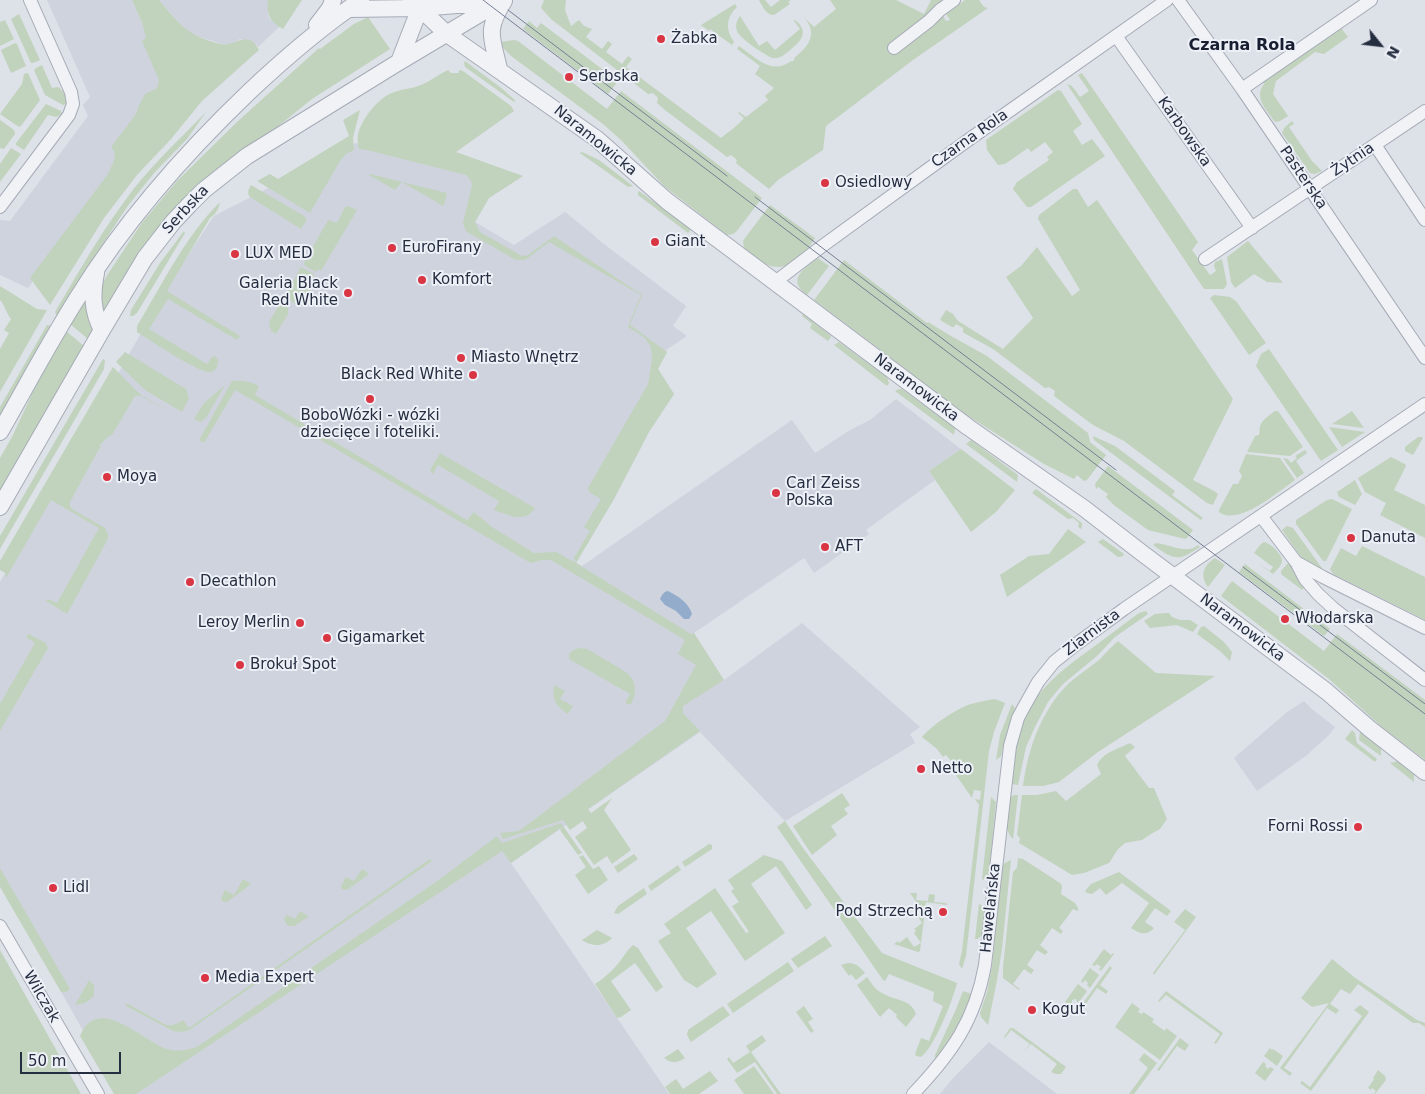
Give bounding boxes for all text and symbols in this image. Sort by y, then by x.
north arrow [1355,20,1405,70]
place label: Żabka [671,30,718,48]
marker: Żabka [655,33,667,45]
district label: Czarna Rola [1188,36,1296,56]
text: N [1383,43,1403,61]
place label: Serbska [579,68,639,86]
marker: Serbska [563,71,575,83]
street label: Karbowska [1153,94,1215,170]
street label: Naramowicka [550,102,640,180]
street label: Czarna Rola [928,106,1012,172]
street label: Żytnia [1328,139,1378,181]
street label: Pasterska [1275,143,1331,213]
place label: Osiedlowy [835,174,912,192]
marker: Osiedlowy [819,177,831,189]
street label: Serbska [159,182,213,238]
place label: Giant [665,233,705,251]
marker: Giant [649,236,661,248]
place label: EuroFirany [402,239,481,257]
marker: EuroFirany [386,242,398,254]
place label: LUX MED [245,245,313,263]
marker: LUX MED [229,248,241,260]
place label: Komfort [432,271,491,289]
marker: Komfort [416,274,428,286]
place label: Galeria Black Red White [239,275,338,310]
marker: Galeria Black Red White [342,287,354,299]
place label: Miasto Wnętrz [471,349,578,367]
street label: Naramowicka [870,350,962,426]
marker: Miasto Wnętrz [455,352,467,364]
place label: Black Red White [341,366,463,384]
marker: Black Red White [467,369,479,381]
marker: BoboWózki - wózki dziecięce i foteliki. [364,393,376,405]
place label: BoboWózki - wózki dziecięce i foteliki. [300,407,440,442]
place label: Moya [117,468,157,486]
marker: Moya [101,471,113,483]
place label: Carl Zeiss Polska [786,475,860,510]
marker: Carl Zeiss Polska [770,487,782,499]
place label: Danuta [1361,529,1416,547]
marker: Danuta [1345,532,1357,544]
place label: AFT [835,538,863,556]
marker: AFT [819,541,831,553]
place label: Decathlon [200,573,276,591]
marker: Decathlon [184,576,196,588]
street label: Naramowicka [1196,590,1288,666]
street label: Ziarnista [1060,606,1124,660]
place label: Włodarska [1295,610,1374,628]
marker: Włodarska [1279,613,1291,625]
place label: Leroy Merlin [198,614,290,632]
marker: Leroy Merlin [294,617,306,629]
place label: Gigamarket [337,629,425,647]
marker: Gigamarket [321,632,333,644]
place label: Brokuł Spot [250,656,336,674]
marker: Brokuł Spot [234,659,246,671]
place label: Netto [931,760,972,778]
marker: Netto [915,763,927,775]
place label: Forni Rossi [1268,818,1348,836]
marker: Forni Rossi [1352,821,1364,833]
street label: Hawelańska [977,862,1005,954]
place label: Lidl [63,879,89,897]
marker: Lidl [47,882,59,894]
place label: Pod Strzechą [835,903,933,921]
marker: Pod Strzechą [937,906,949,918]
street label: Wilczak [19,968,63,1026]
place label: Media Expert [215,969,314,987]
marker: Media Expert [199,972,211,984]
place label: Kogut [1042,1001,1085,1019]
marker: Kogut [1026,1004,1038,1016]
scale bar [22,1042,124,1074]
text: 50 m [28,1052,66,1070]

